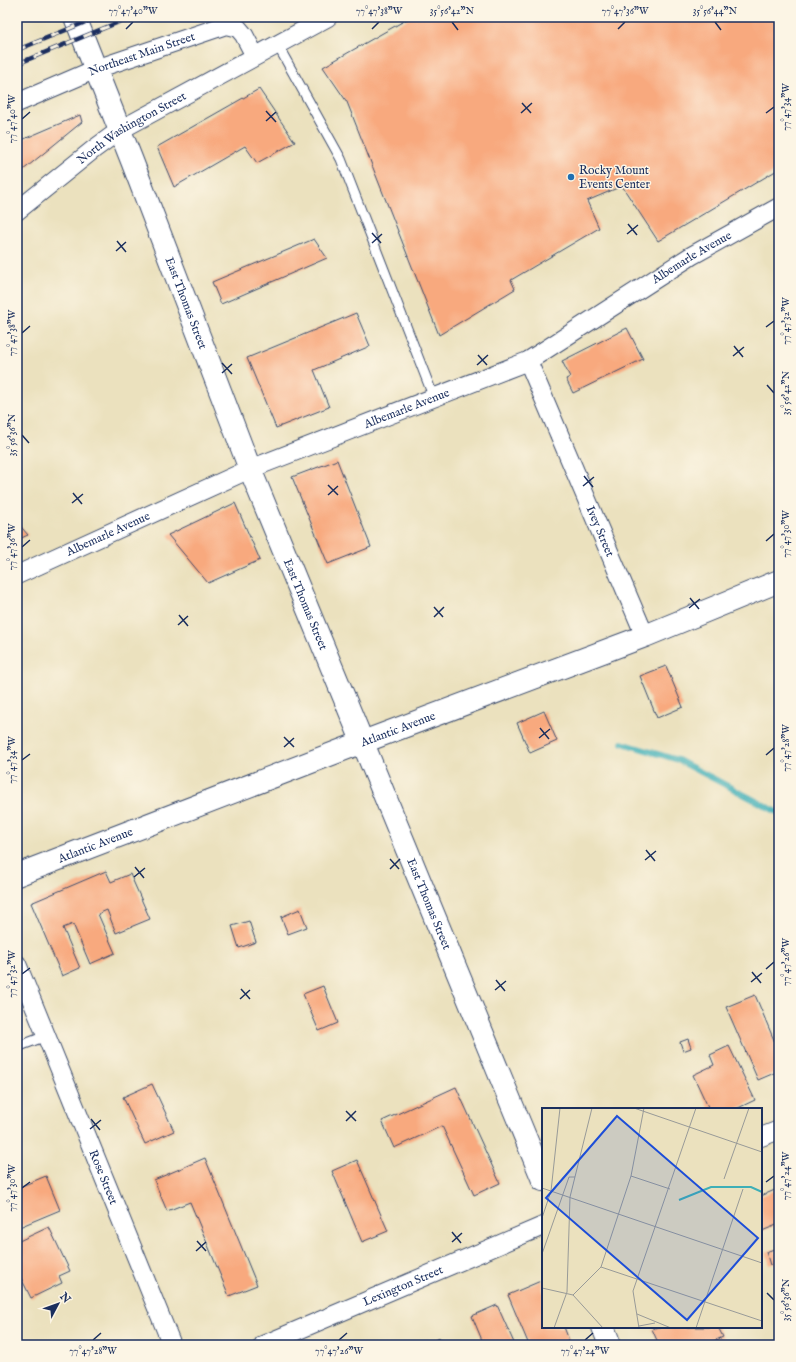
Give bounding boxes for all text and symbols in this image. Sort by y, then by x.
text: 77°47'40"W [109,5,158,18]
text: 77°47'38"W [356,5,403,18]
text: 35°56'42"N [430,5,475,18]
text: 77°47'36"W [601,5,649,18]
text: 35°56'44"N [693,5,738,18]
street label: Northeast Main Street [86,29,197,79]
text: 77°47'34"W [780,83,793,131]
street label: North Washington Street [74,88,189,167]
text: 77°47'40"W [6,94,19,143]
place label: Rocky Mount Events Center [579,163,650,192]
marker: Rocky Mount Events Center [566,172,576,182]
street label: Albemarle Avenue [648,227,734,287]
street label: East Thomas Street [162,255,211,351]
text: 77°47'32"W [780,297,793,345]
text: 77°47'38"W [6,309,19,356]
text: 35°56'42"N [780,370,793,415]
street label: Albemarle Avenue [361,385,452,432]
text: 35°56'36"N [6,413,19,456]
street label: Ivey Street [583,503,618,559]
street label: Albemarle Avenue [63,508,153,560]
text: 77°47'30"W [780,510,793,558]
text: 77°47'36"W [6,523,19,571]
street label: East Thomas Street [280,556,331,652]
street label: Atlantic Avenue [357,708,438,750]
text: 77°47'28"W [780,724,793,772]
text: 77°47'34"W [6,736,19,784]
street label: Atlantic Avenue [55,824,135,866]
street label: East Thomas Street [404,856,455,952]
text: 77°47'26"W [780,938,793,986]
text: 77°47'32"W [6,950,19,998]
inset map [542,1108,762,1328]
street label: Rose Street [86,1147,121,1207]
text: 77°47'24"W [780,1151,793,1200]
text: 77°47'30"W [6,1164,19,1212]
street label: Lexington Street [361,1262,445,1309]
text: 35°56'36"N [780,1278,793,1321]
north arrow [38,1284,78,1324]
text: N [56,1289,74,1307]
text: 77°47'28"W [69,1345,117,1358]
text: 77°47'26"W [315,1345,363,1358]
text: 77°47'24"W [561,1345,610,1358]

